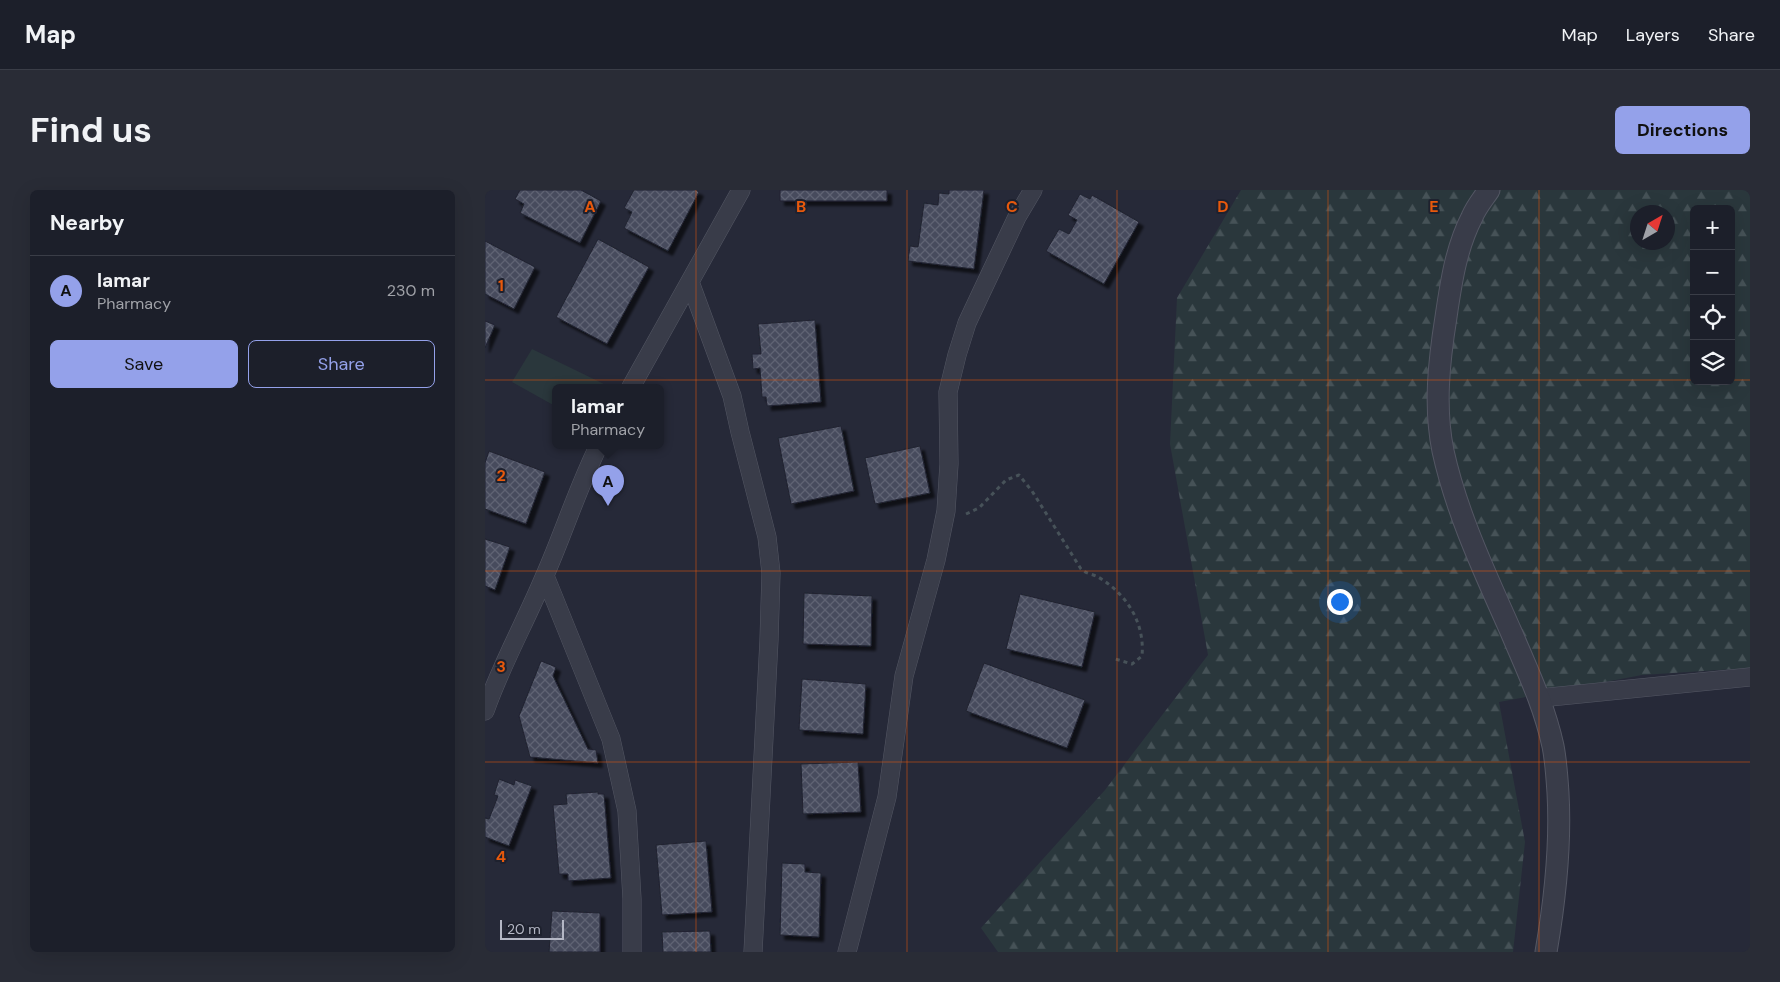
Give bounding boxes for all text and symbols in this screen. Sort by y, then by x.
text: Map [25,19,76,50]
text: Map [1562,23,1598,47]
text: Layers [1626,23,1680,47]
text: Share [1708,23,1755,47]
button: Directions [1615,106,1750,154]
text: Find us [30,107,152,153]
text: A [584,196,596,217]
text: B [796,196,806,217]
text: C [1006,196,1018,217]
text: D [1217,196,1229,217]
text: E [1429,196,1439,217]
north arrow [1630,205,1675,250]
map controls [1690,205,1735,385]
button: + [1690,205,1735,250]
text: Nearby [50,209,124,237]
button: − [1690,250,1735,295]
text: lamar [97,268,150,293]
text: 1 [498,275,504,296]
text: A [60,280,72,301]
text: 230 m [387,280,435,301]
text: Pharmacy [97,293,171,314]
button: locate [1690,295,1735,340]
button: Save [50,340,238,388]
button: Share [248,340,435,388]
button: layers [1690,340,1735,385]
popup [552,384,664,449]
text: lamar [571,394,624,419]
text: Pharmacy [571,419,645,440]
text: 2 [496,465,506,486]
pin: A [592,465,624,506]
your location [1327,589,1353,615]
text: 3 [496,656,506,677]
text: 4 [496,846,506,867]
scale bar [500,917,564,940]
text: 20 m [507,920,541,938]

